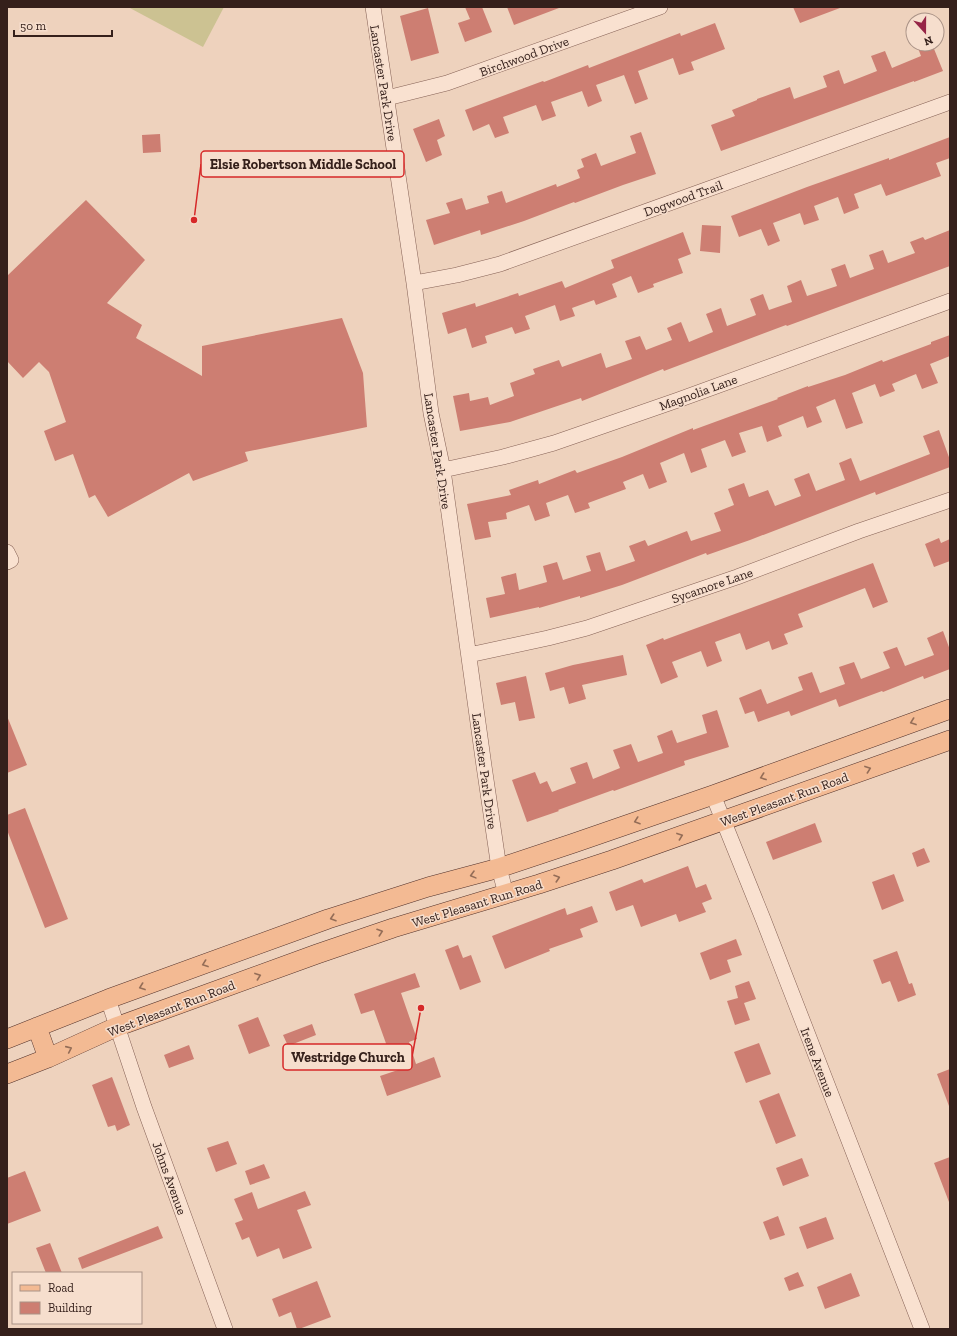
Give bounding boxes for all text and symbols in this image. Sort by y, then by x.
scale bar [14,12,112,38]
north arrow [905,12,945,52]
text: 50 m [20,19,47,33]
street label: Lancaster Park Drive [367,24,400,142]
street label: Birchwood Drive [478,33,571,80]
text: N [922,33,935,49]
callout: Elsie Robertson Middle School [201,151,404,177]
text: Elsie Robertson Middle School [210,156,396,173]
street label: Dogwood Trail [642,177,725,220]
street label: Magnolia Lane [657,371,739,414]
street label: Lancaster Park Drive [421,392,454,510]
street label: Sycamore Lane [670,565,755,606]
street label: Lancaster Park Drive [469,712,500,830]
one-way arrow [910,717,917,726]
one-way arrow [865,765,872,774]
street label: West Pleasant Run Road [718,769,850,830]
one-way arrow [759,772,766,781]
one-way arrow [634,817,641,825]
one-way arrow [676,832,683,841]
one-way arrow [470,870,477,878]
one-way arrow [553,874,560,883]
street label: West Pleasant Run Road [410,877,544,930]
one-way arrow [329,913,336,922]
one-way arrow [377,928,384,937]
one-way arrow [201,959,208,968]
one-way arrow [254,972,261,980]
street label: West Pleasant Run Road [105,977,237,1040]
one-way arrow [139,982,146,990]
street label: Irene Avenue [797,1025,838,1099]
callout: Westridge Church [283,1044,412,1070]
one-way arrow [65,1046,72,1054]
text: Westridge Church [291,1049,405,1066]
street label: Johns Avenue [149,1140,190,1217]
legend [12,1272,142,1324]
text: Road [48,1281,74,1295]
text: Building [48,1301,92,1315]

